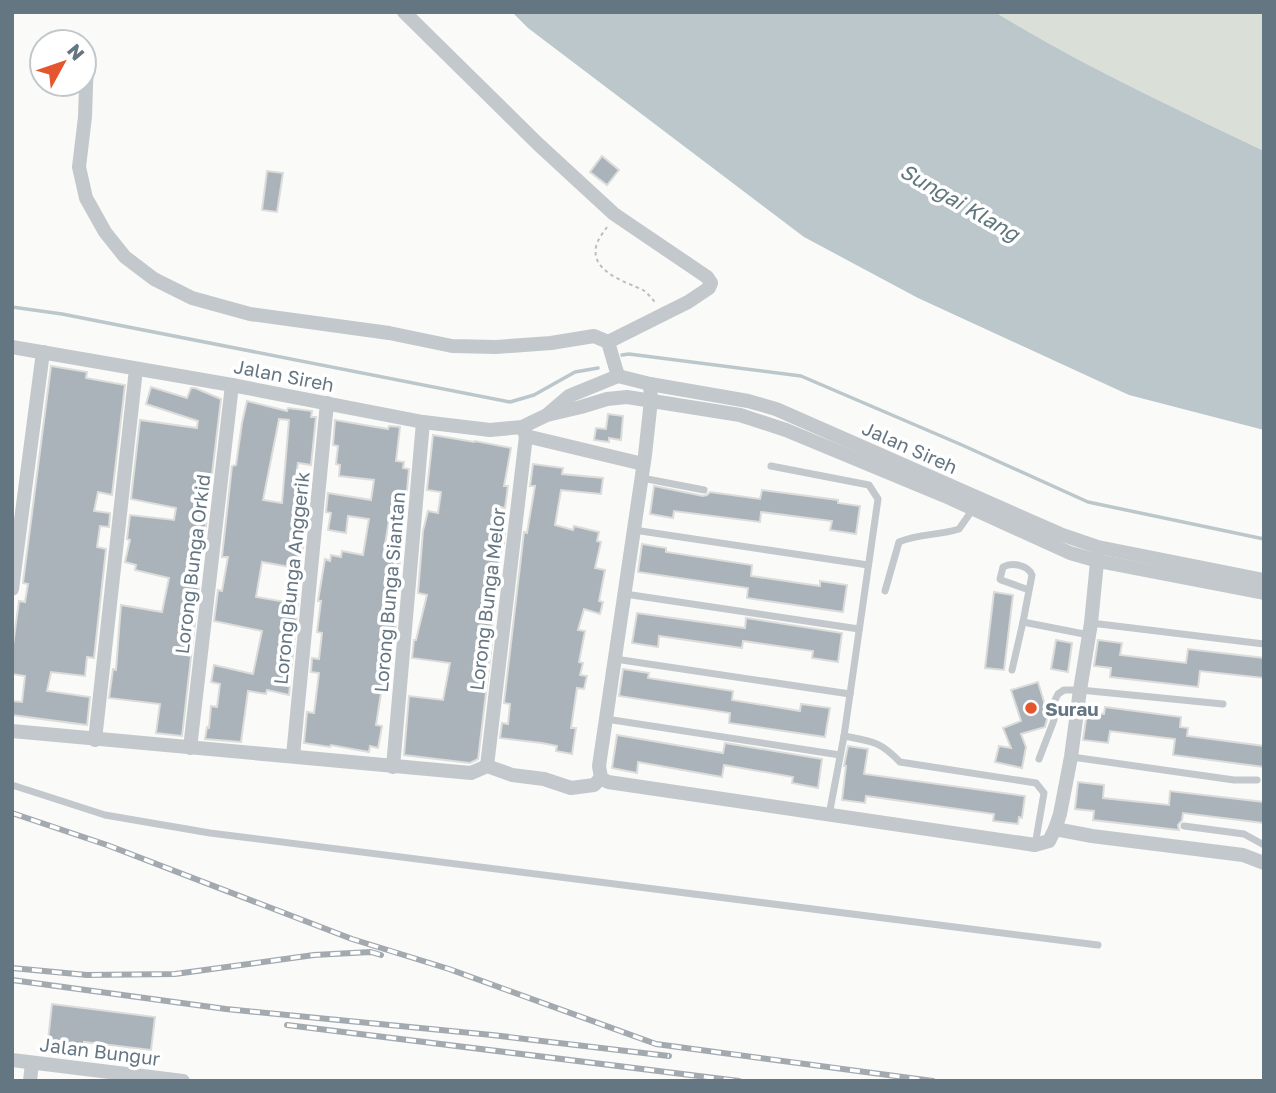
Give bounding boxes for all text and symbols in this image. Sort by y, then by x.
north arrow [28,28,98,98]
text: N [63,39,90,65]
water label: Sungai Klang [896,157,1026,248]
street label: Jalan Sireh [232,354,336,396]
street label: Jalan Sireh [859,416,961,478]
street label: Lorong Bunga Anggerik [268,470,314,686]
street label: Lorong Bunga Orkid [170,473,214,655]
street label: Lorong Bunga Siantan [369,491,409,693]
street label: Lorong Bunga Melor [464,506,510,692]
place label: Surau [1045,697,1099,720]
marker: Surau [1023,700,1039,716]
street label: Jalan Bungur [39,1032,162,1070]

